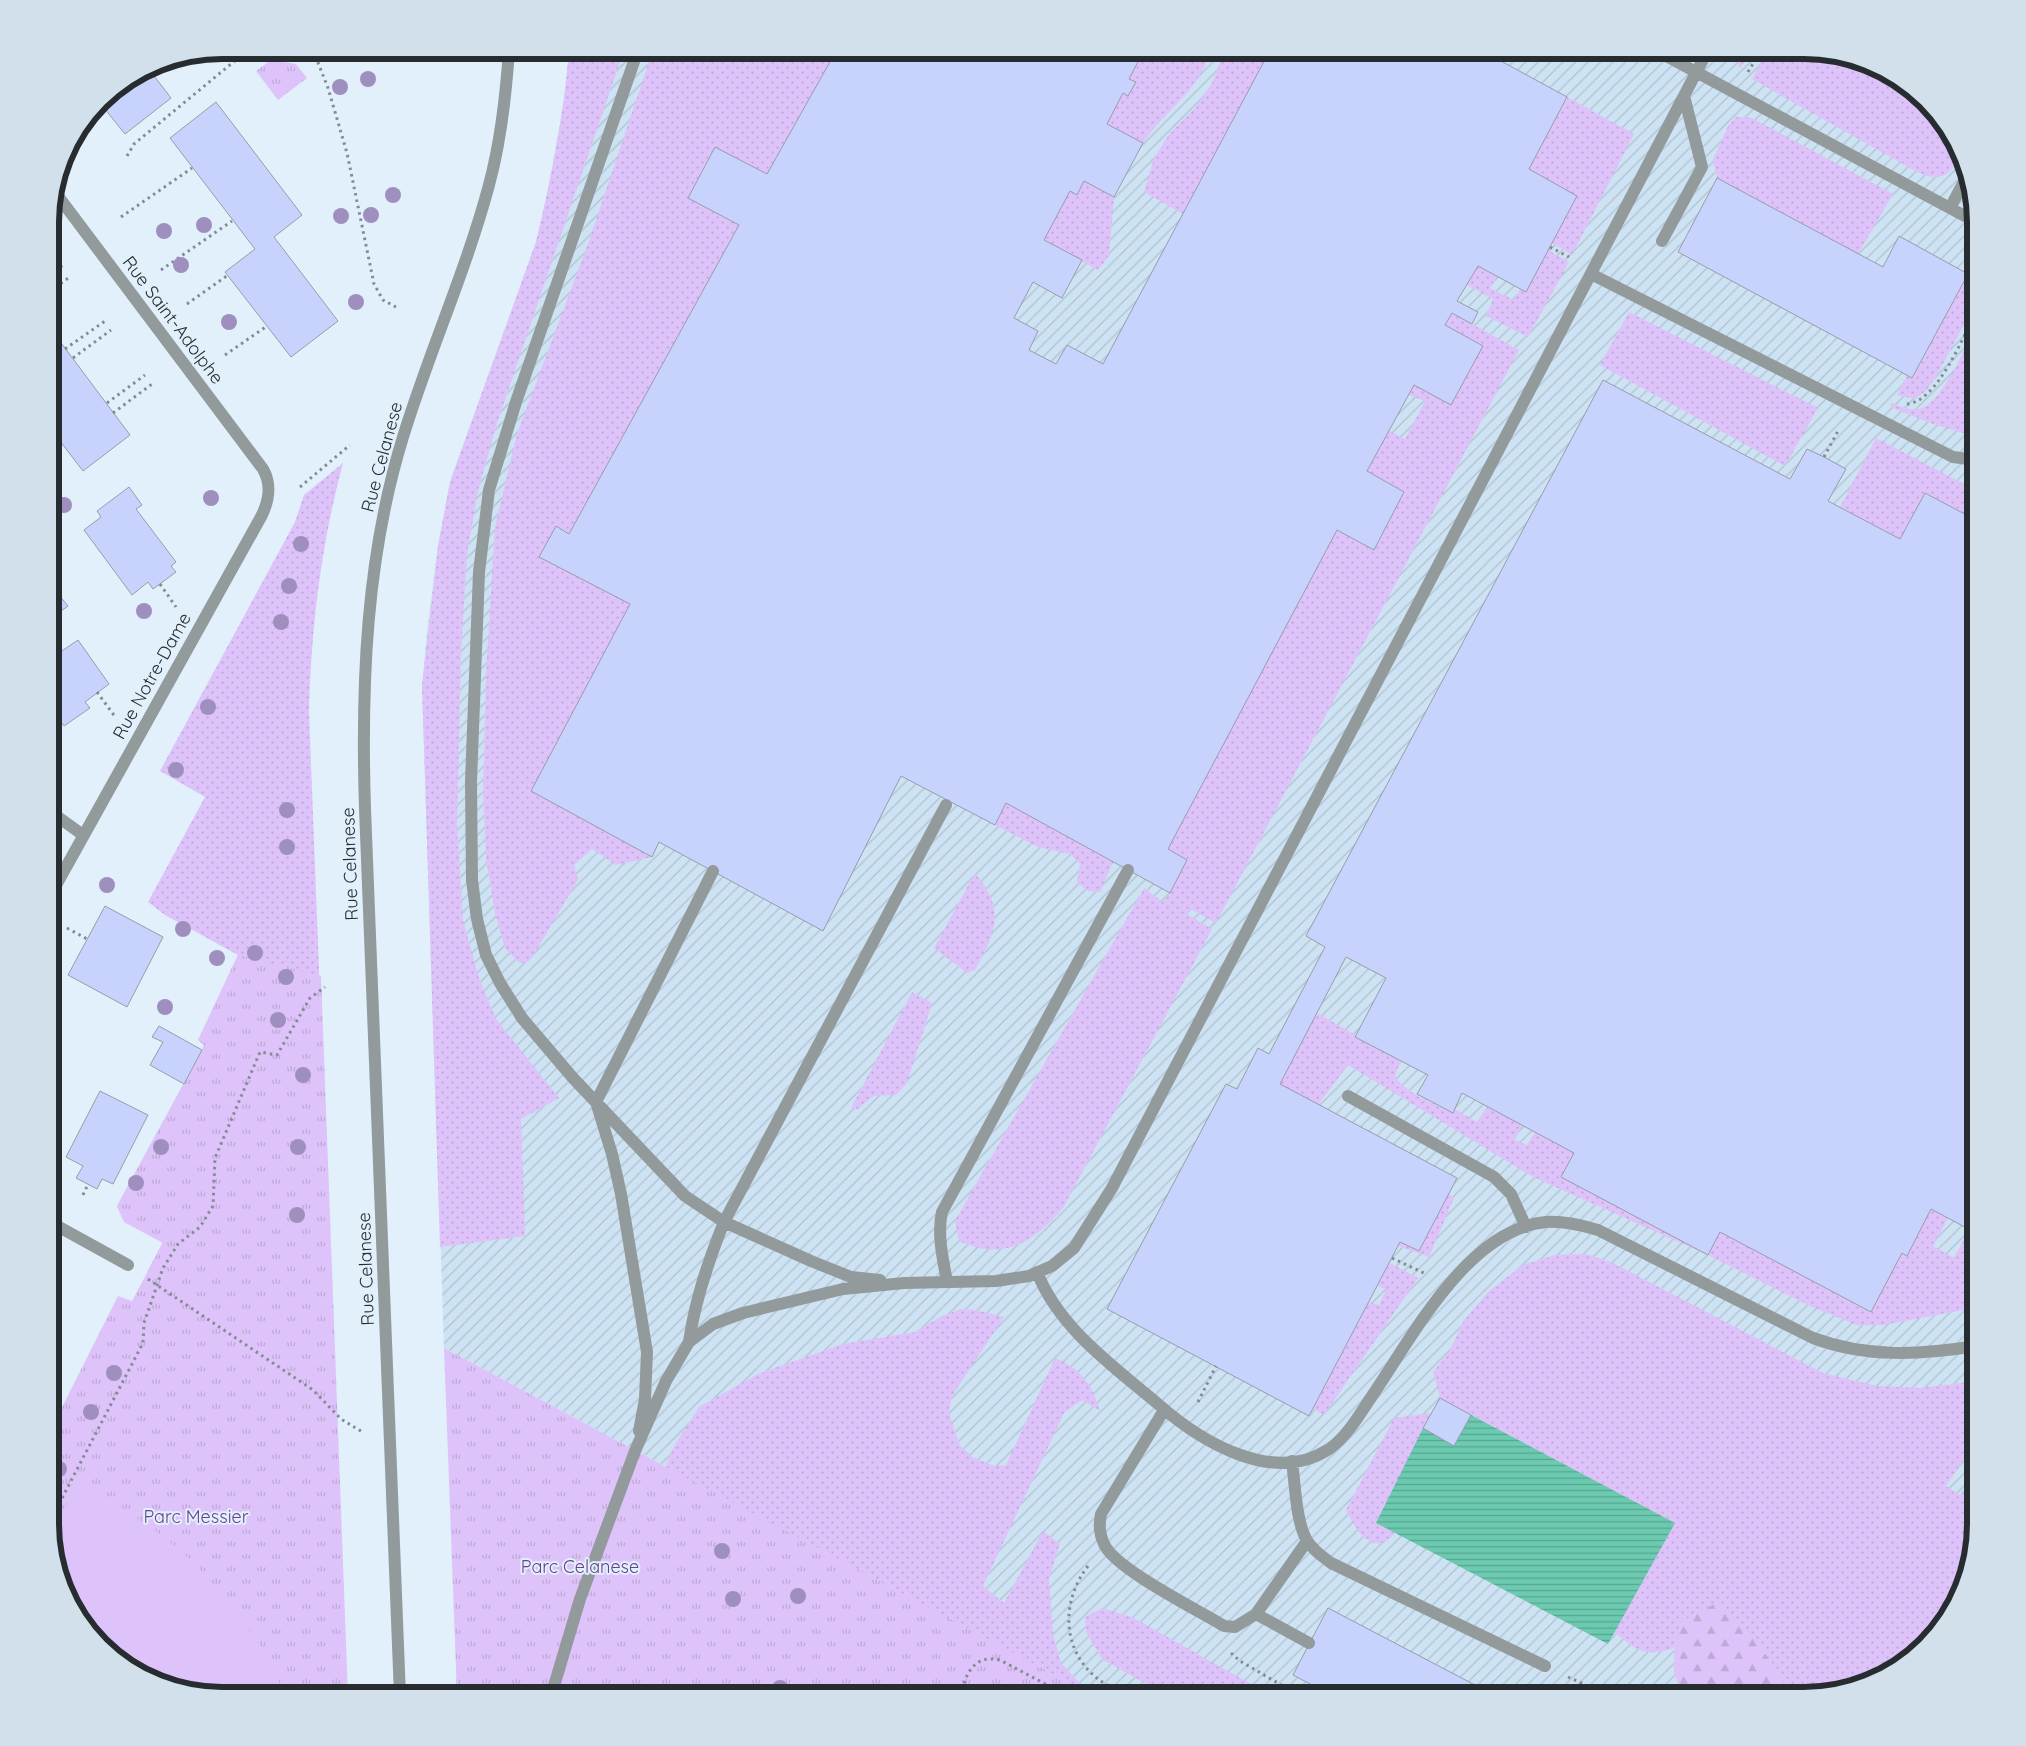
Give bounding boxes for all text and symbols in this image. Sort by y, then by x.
street label: Rue Saint-Adolphe [118,251,229,388]
street label: Rue Celanese [356,399,407,515]
street label: Rue Notre-Dame [107,608,196,743]
street label: Rue Celanese [336,807,363,921]
street label: Rue Celanese [352,1212,379,1326]
park label: Parc Messier [143,1505,249,1528]
park label: Parc Celanese [521,1555,639,1578]

